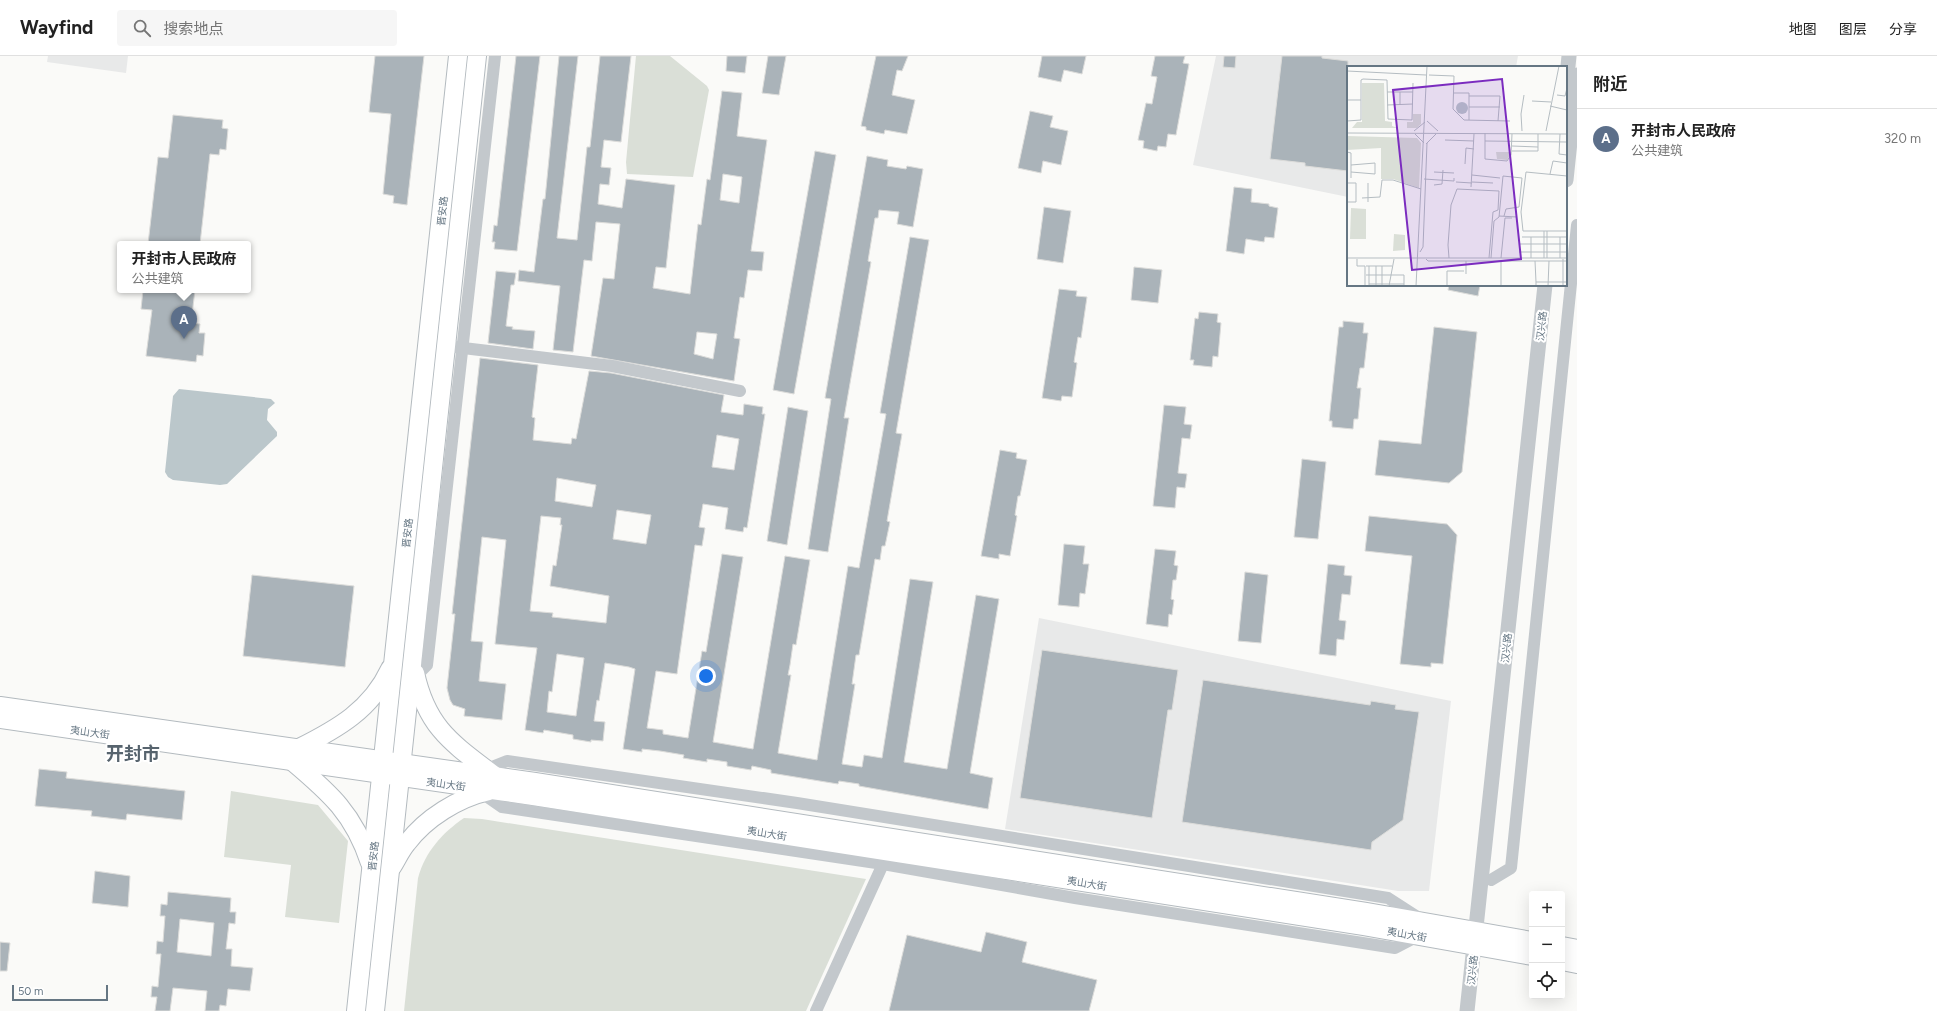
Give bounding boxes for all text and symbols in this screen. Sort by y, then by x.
search box [117,10,397,46]
text: Wayfind [20,16,93,39]
icon: search [131,17,153,39]
text: 搜索地点 [163,20,223,38]
text: 地图 [1789,21,1817,38]
text: 图层 [1839,21,1867,38]
text: 分享 [1889,21,1917,38]
inset map [1347,66,1567,286]
text: 附近 [1593,74,1627,94]
text: 开封市人民政府 [1631,122,1736,140]
text: A [1601,131,1611,146]
text: 320 m [1884,131,1921,146]
text: 公共建筑 [1631,143,1683,158]
street label: 晋安路 [434,195,451,227]
popup [117,241,251,293]
text: 开封市人民政府 [131,250,237,268]
text: 公共建筑 [131,271,184,286]
pin: A [171,306,197,339]
street label: 汉兴路 [1533,310,1550,342]
street label: 晋安路 [399,517,416,549]
street label: 汉兴路 [1498,632,1515,664]
your location [696,666,716,686]
street label: 夷山大街 [69,723,111,742]
district label: 开封市 [106,743,160,765]
street label: 夷山大街 [425,775,467,794]
street label: 夷山大街 [746,824,788,843]
street label: 晋安路 [365,840,382,872]
street label: 夷山大街 [1066,874,1108,893]
map controls [1529,891,1565,999]
button: + [1529,891,1565,927]
street label: 夷山大街 [1386,925,1428,944]
button: − [1529,927,1565,963]
street label: 汉兴路 [1464,954,1481,986]
button: locate [1529,963,1565,999]
scale bar [12,983,108,1002]
text: 50 m [18,985,43,998]

